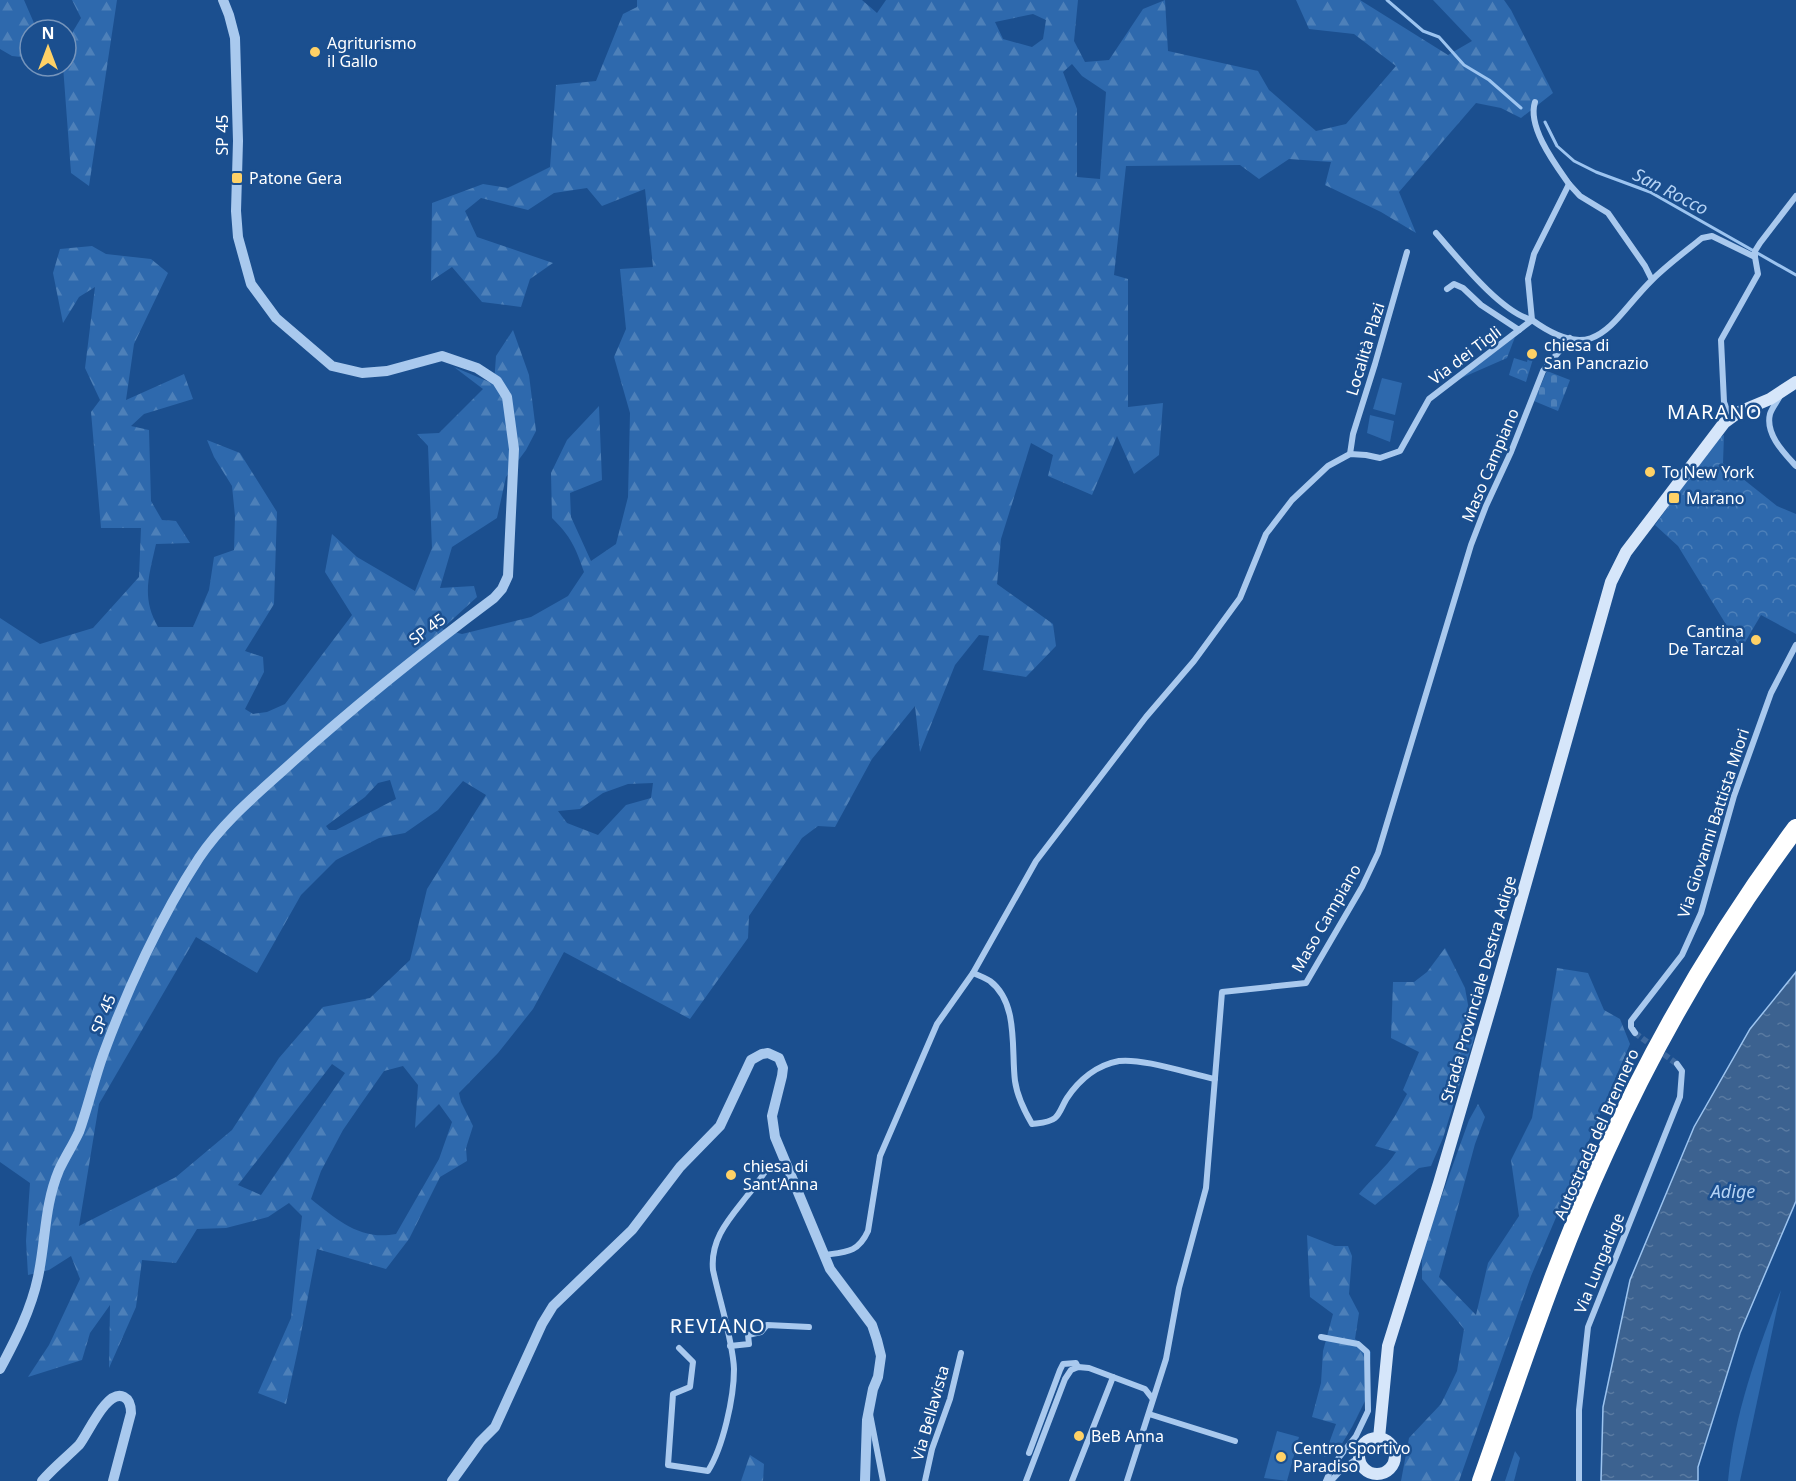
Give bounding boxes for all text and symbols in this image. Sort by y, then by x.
north arrow [18,18,78,78]
text: N [41,22,55,44]
place label: Agriturismo il Gallo [327,32,417,72]
marker: Agriturismo il Gallo [308,45,322,59]
street label: SP 45 [211,115,233,155]
water label: San Rocco [1629,162,1713,220]
place label: Patone Gera [249,167,342,189]
marker: Patone Gera [230,171,244,185]
street label: Località Plazi [1340,300,1390,398]
street label: Via dei Tigli [1424,321,1506,389]
place label: chiesa di San Pancrazio [1544,334,1649,374]
marker: chiesa di San Pancrazio [1525,347,1539,361]
district label: MARANO [1667,398,1763,425]
street label: Maso Campiano [1456,405,1524,525]
place label: To New York [1662,461,1755,483]
marker: To New York [1643,465,1657,479]
place label: Marano [1686,487,1744,509]
marker: Marano [1667,491,1681,505]
street label: SP 45 [404,608,450,650]
place label: Cantina De Tarczal [1668,620,1744,660]
marker: Cantina De Tarczal [1749,633,1763,647]
street label: Via Giovanni Battista Miori [1672,726,1754,920]
street label: Maso Campiano [1286,860,1366,976]
street label: Strada Provinciale Destra Adige [1435,873,1521,1105]
street label: SP 45 [85,991,121,1037]
street label: Autostrada del Brennero [1548,1045,1644,1223]
place label: chiesa di Sant'Anna [743,1155,818,1195]
marker: chiesa di Sant'Anna [724,1168,738,1182]
water label: Adige [1709,1179,1755,1203]
street label: Via Lungadige [1569,1209,1629,1317]
district label: REVIANO [670,1312,766,1339]
street label: Via Bellavista [906,1363,954,1463]
place label: BeB Anna [1091,1425,1164,1447]
marker: BeB Anna [1072,1429,1086,1443]
place label: Centro Sportivo Paradiso [1293,1437,1411,1477]
marker: Centro Sportivo Paradiso [1274,1450,1288,1464]

